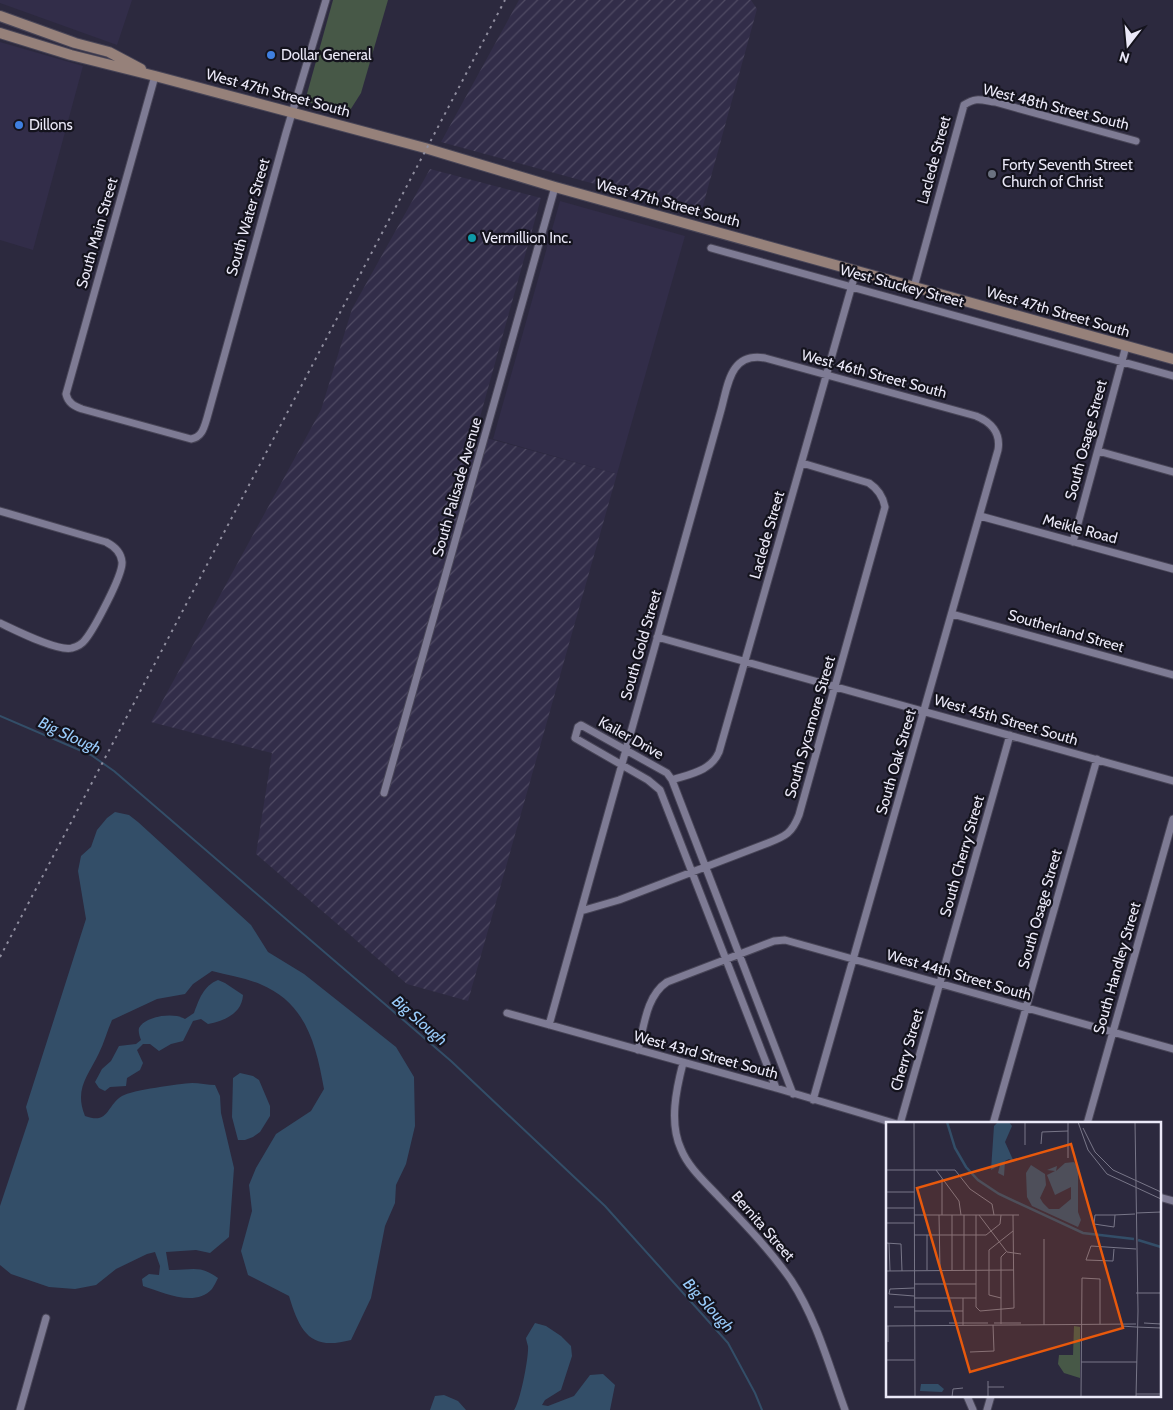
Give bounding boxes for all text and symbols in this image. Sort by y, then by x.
north arrow [1103,20,1153,70]
place label: Dollar General [281,46,372,64]
text: N [1117,47,1132,68]
marker: Dollar General [265,49,277,61]
street label: West 47th Street South [204,65,352,121]
street label: West 48th Street South [981,80,1131,134]
street label: Laclede Street [914,114,954,206]
place label: Dillons [29,116,73,134]
marker: Dillons [13,119,25,131]
street label: South Water Street [223,156,273,278]
place label: Forty Seventh Street Church of Christ [1002,156,1133,191]
marker: Forty Seventh Street Church of Christ [986,168,998,180]
street label: West 47th Street South [594,175,742,231]
street label: South Main Street [73,176,121,290]
place label: Vermillion Inc. [482,229,571,247]
marker: Vermillion Inc. [466,232,478,244]
street label: West Stuckey Street [838,261,966,311]
street label: West 47th Street South [984,283,1132,341]
street label: West 46th Street South [799,346,949,402]
street label: South Osage Street [1061,378,1111,502]
street label: South Palisade Avenue [428,415,486,559]
street label: Laclede Street [746,489,788,581]
street label: Meikle Road [1041,510,1119,548]
street label: South Gold Street [617,588,665,702]
street label: Southerland Street [1006,606,1126,656]
street label: South Sycamore Street [781,654,839,800]
street label: West 45th Street South [932,691,1080,749]
street label: South Oak Street [872,707,920,817]
water label: Big Slough [36,713,104,758]
street label: Kailer Drive [595,713,667,763]
street label: South Cherry Street [936,793,988,919]
street label: South Osage Street [1014,847,1066,971]
street label: South Handley Street [1090,900,1144,1036]
street label: West 44th Street South [885,946,1033,1004]
water label: Big Slough [388,991,451,1049]
street label: Cherry Street [887,1007,927,1093]
street label: West 43rd Street South [632,1027,780,1083]
inset map [886,1122,1160,1398]
street label: Bernita Street [728,1187,798,1265]
water label: Big Slough [679,1274,738,1336]

